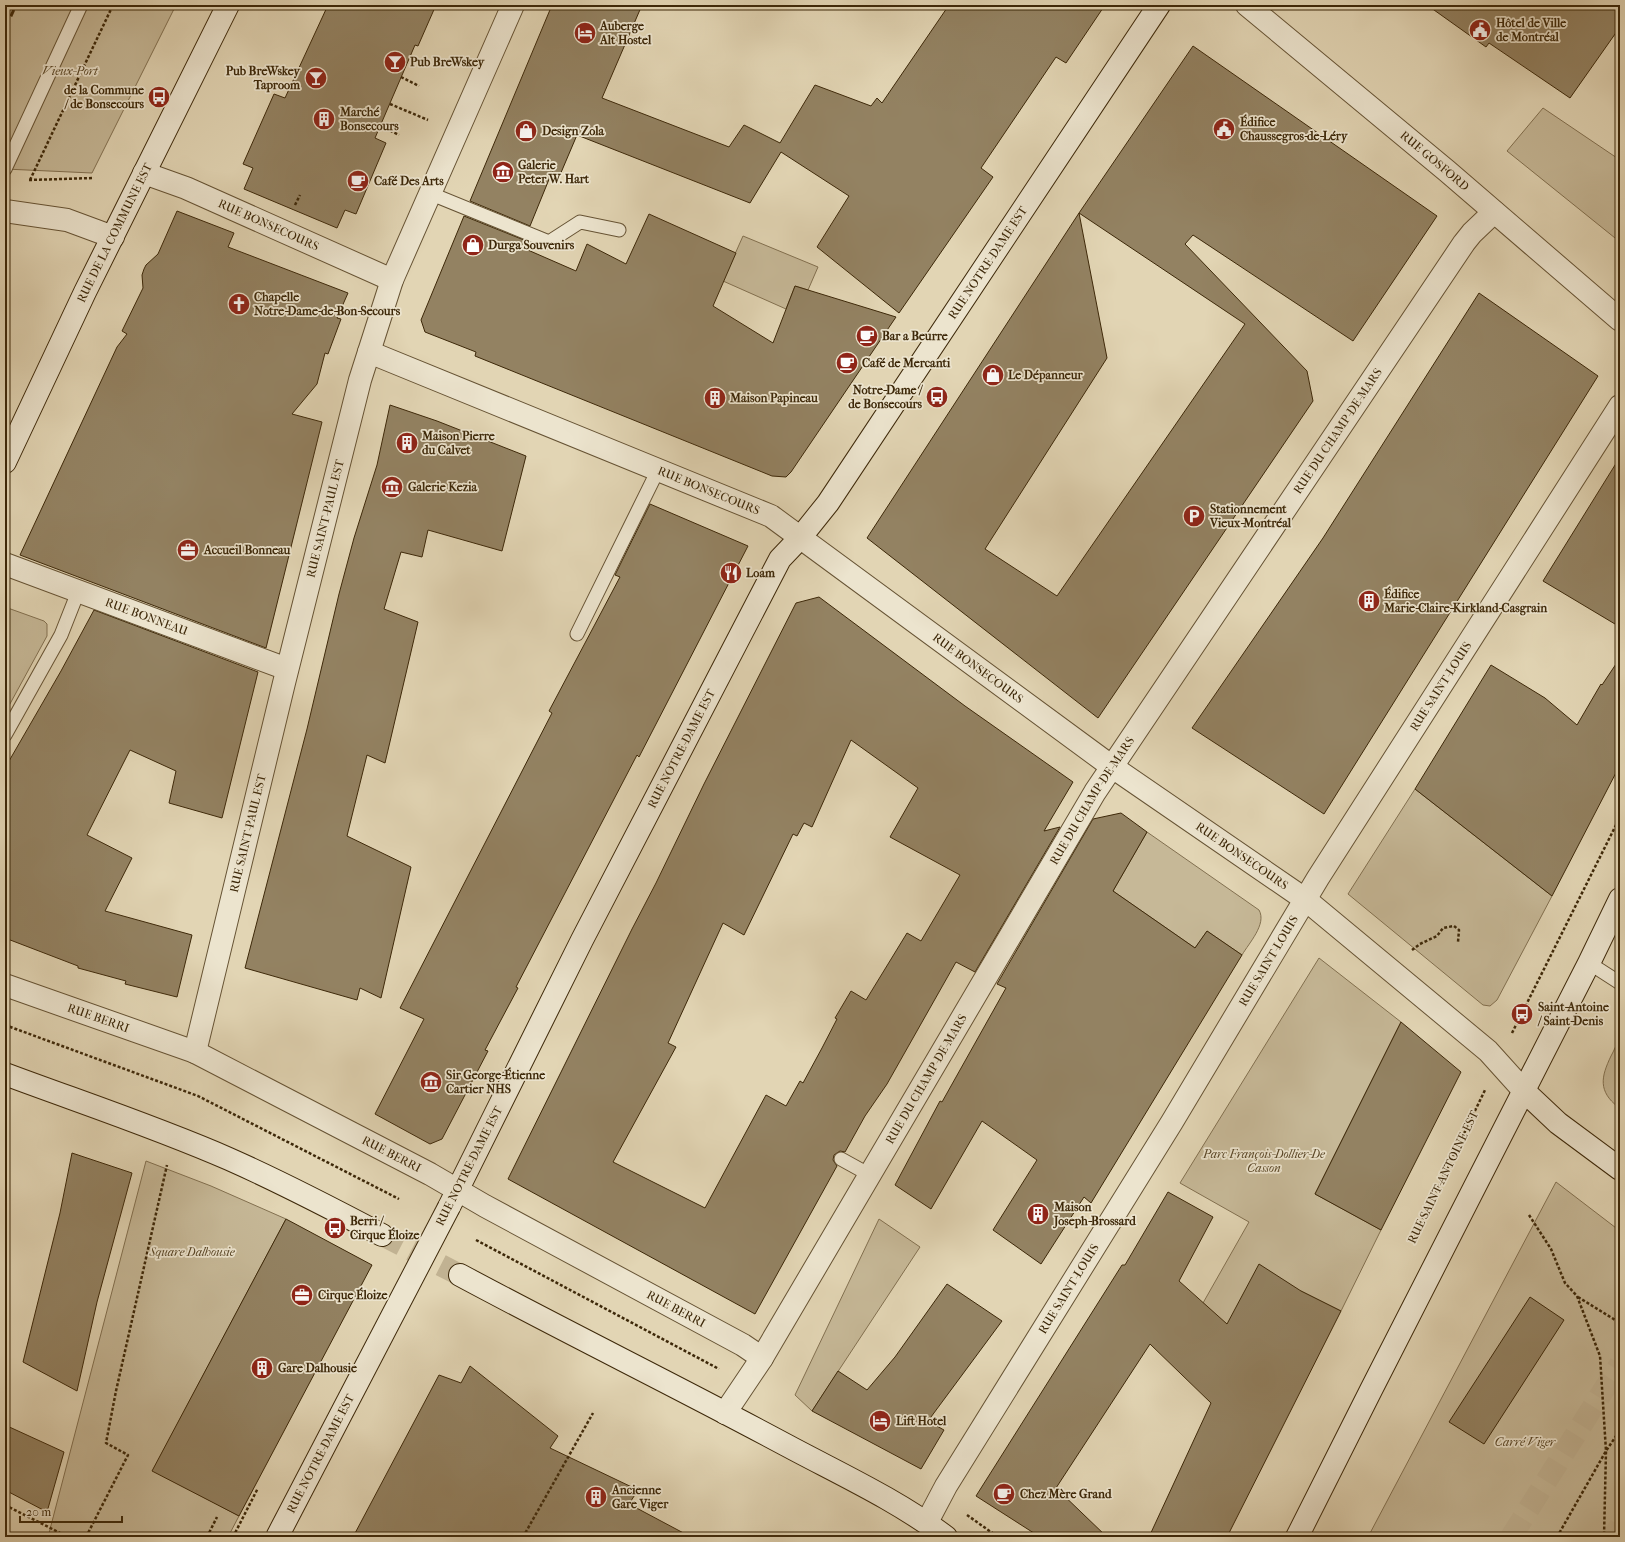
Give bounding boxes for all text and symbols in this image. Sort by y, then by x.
place label: Hôtel de Ville de Montréal [1496,16,1566,44]
public building icon: Hôtel de Ville de Montréal [1467,17,1493,43]
place label: Auberge Alt Hostel [599,19,652,47]
hotel icon: Auberge Alt Hostel [572,20,598,46]
bar icon: Pub BreWskey [382,49,408,75]
place label: Pub BreWskey [410,55,485,70]
park label: Vieux-Port [42,64,99,78]
place label: Pub BreWskey Taproom [226,64,301,93]
bar icon: Pub BreWskey Taproom [303,65,329,91]
place label: de la Commune / de Bonsecours [64,83,145,111]
bus stop icon: de la Commune / de Bonsecours [146,84,172,110]
place label: Marché Bonsecours [339,105,399,133]
building icon: Marché Bonsecours [311,106,337,132]
place label: Édifice Chaussegros-de-Léry [1240,114,1348,144]
public building icon: Édifice Chaussegros-de-Léry [1211,116,1237,142]
shop icon: Design Zola [513,118,539,144]
place label: Design Zola [542,124,604,139]
street label: RUE GOSFORD [1397,128,1472,194]
place label: Galerie Peter W. Hart [518,158,590,186]
museum icon: Galerie Peter W. Hart [490,159,516,185]
street label: RUE DE LA COMMUNE EST [74,160,155,305]
cafe icon: Café Des Arts [345,168,371,194]
place label: Café Des Arts [374,174,444,188]
street label: RUE BONSECOURS [216,196,321,253]
street label: RUE NOTRE-DAME EST [945,203,1031,322]
shop icon: Durga Souvenirs [460,232,486,258]
place label: Durga Souvenirs [488,238,575,253]
place label: Chapelle Notre-Dame-de-Bon-Secours [254,290,401,318]
church icon: Chapelle Notre-Dame-de-Bon-Secours [226,291,252,317]
cafe icon: Bar a Beurre [854,323,880,349]
place label: Bar a Beurre [882,329,948,343]
cafe icon: Café de Mercanti [834,350,860,376]
place label: Café de Mercanti [862,356,951,370]
shop icon: Le Dépanneur [980,362,1006,388]
street label: RUE DU CHAMP-DE-MARS [1290,365,1385,496]
place label: Le Dépanneur [1008,368,1084,383]
place label: Notre-Dame / de Bonsecours [848,383,924,411]
bus stop icon: Notre-Dame / de Bonsecours [924,384,950,410]
building icon: Maison Papineau [702,385,728,411]
place label: Maison Papineau [729,391,818,406]
place label: Maison Pierre du Calvet [421,429,495,457]
building icon: Maison Pierre du Calvet [394,430,420,456]
street label: RUE SAINT-PAUL EST [304,457,347,579]
street label: RUE BONSECOURS [656,464,762,518]
museum icon: Galerie Kezia [379,474,405,500]
place label: Galerie Kezia [408,480,478,494]
place label: Stationnement Vieux-Montréal [1209,502,1292,530]
parking icon: Stationnement Vieux-Montréal [1181,503,1207,529]
office icon: Accueil Bonneau [175,537,201,563]
place label: Accueil Bonneau [203,543,291,557]
restaurant icon: Loam [718,560,744,586]
place label: Loam [746,566,776,580]
place label: Édifice Marie-Claire-Kirkland-Casgrain [1383,586,1548,616]
building icon: Édifice Marie-Claire-Kirkland-Casgrain [1356,588,1382,614]
street label: RUE BONNEAU [103,595,190,639]
street label: RUE BONSECOURS [930,630,1026,706]
street label: RUE SAINT-LOUIS [1407,639,1474,734]
street label: RUE NOTRE-DAME EST [645,686,719,811]
street label: RUE DU CHAMP-DE-MARS [1047,734,1137,867]
street label: RUE SAINT-PAUL EST [227,772,269,894]
street label: RUE BONSECOURS [1193,819,1291,893]
street label: RUE SAINT-LOUIS [1236,913,1301,1009]
place label: Saint-Antoine / Saint-Denis [1537,1000,1609,1028]
street label: RUE BERRI [66,1001,131,1035]
bus stop icon: Saint-Antoine / Saint-Denis [1509,1001,1535,1027]
street label: RUE DU CHAMP-DE-MARS [883,1012,970,1146]
place label: Sir George-Étienne Cartier NHS [446,1067,545,1096]
museum icon: Sir George-Étienne Cartier NHS [418,1069,444,1095]
street label: RUE NOTRE-DAME EST [433,1103,506,1228]
street label: RUE SAINT-ANTOINE EST [1405,1107,1482,1246]
street label: RUE BERRI [360,1133,424,1175]
park label: Parc François-Dollier-De Casson [1202,1147,1326,1175]
place label: Maison Joseph-Brossard [1052,1200,1136,1229]
building icon: Maison Joseph-Brossard [1025,1201,1051,1227]
place label: Berri / Cirque Éloize [350,1214,419,1243]
bus stop icon: Berri / Cirque Éloize [322,1215,348,1241]
street label: RUE SAINT-LOUIS [1035,1241,1102,1336]
park label: Square Dalhousie [148,1245,236,1259]
office icon: Cirque Éloize [289,1282,315,1308]
place label: Cirque Éloize [318,1287,387,1303]
street label: RUE BERRI [644,1287,708,1331]
building icon: Gare Dalhousie [249,1355,275,1381]
place label: Gare Dalhousie [278,1361,357,1375]
street label: RUE NOTRE-DAME EST [284,1391,358,1516]
hotel icon: Lift Hotel [867,1408,893,1434]
place label: Lift Hotel [896,1414,947,1428]
park label: Carré Viger [1495,1435,1557,1449]
cafe icon: Chez Mère Grand [991,1481,1017,1507]
place label: Ancienne Gare Viger [611,1483,669,1512]
building icon: Ancienne Gare Viger [583,1484,609,1510]
place label: Chez Mère Grand [1020,1487,1112,1501]
scale bar [20,1498,122,1524]
text: 20 m [26,1505,51,1519]

